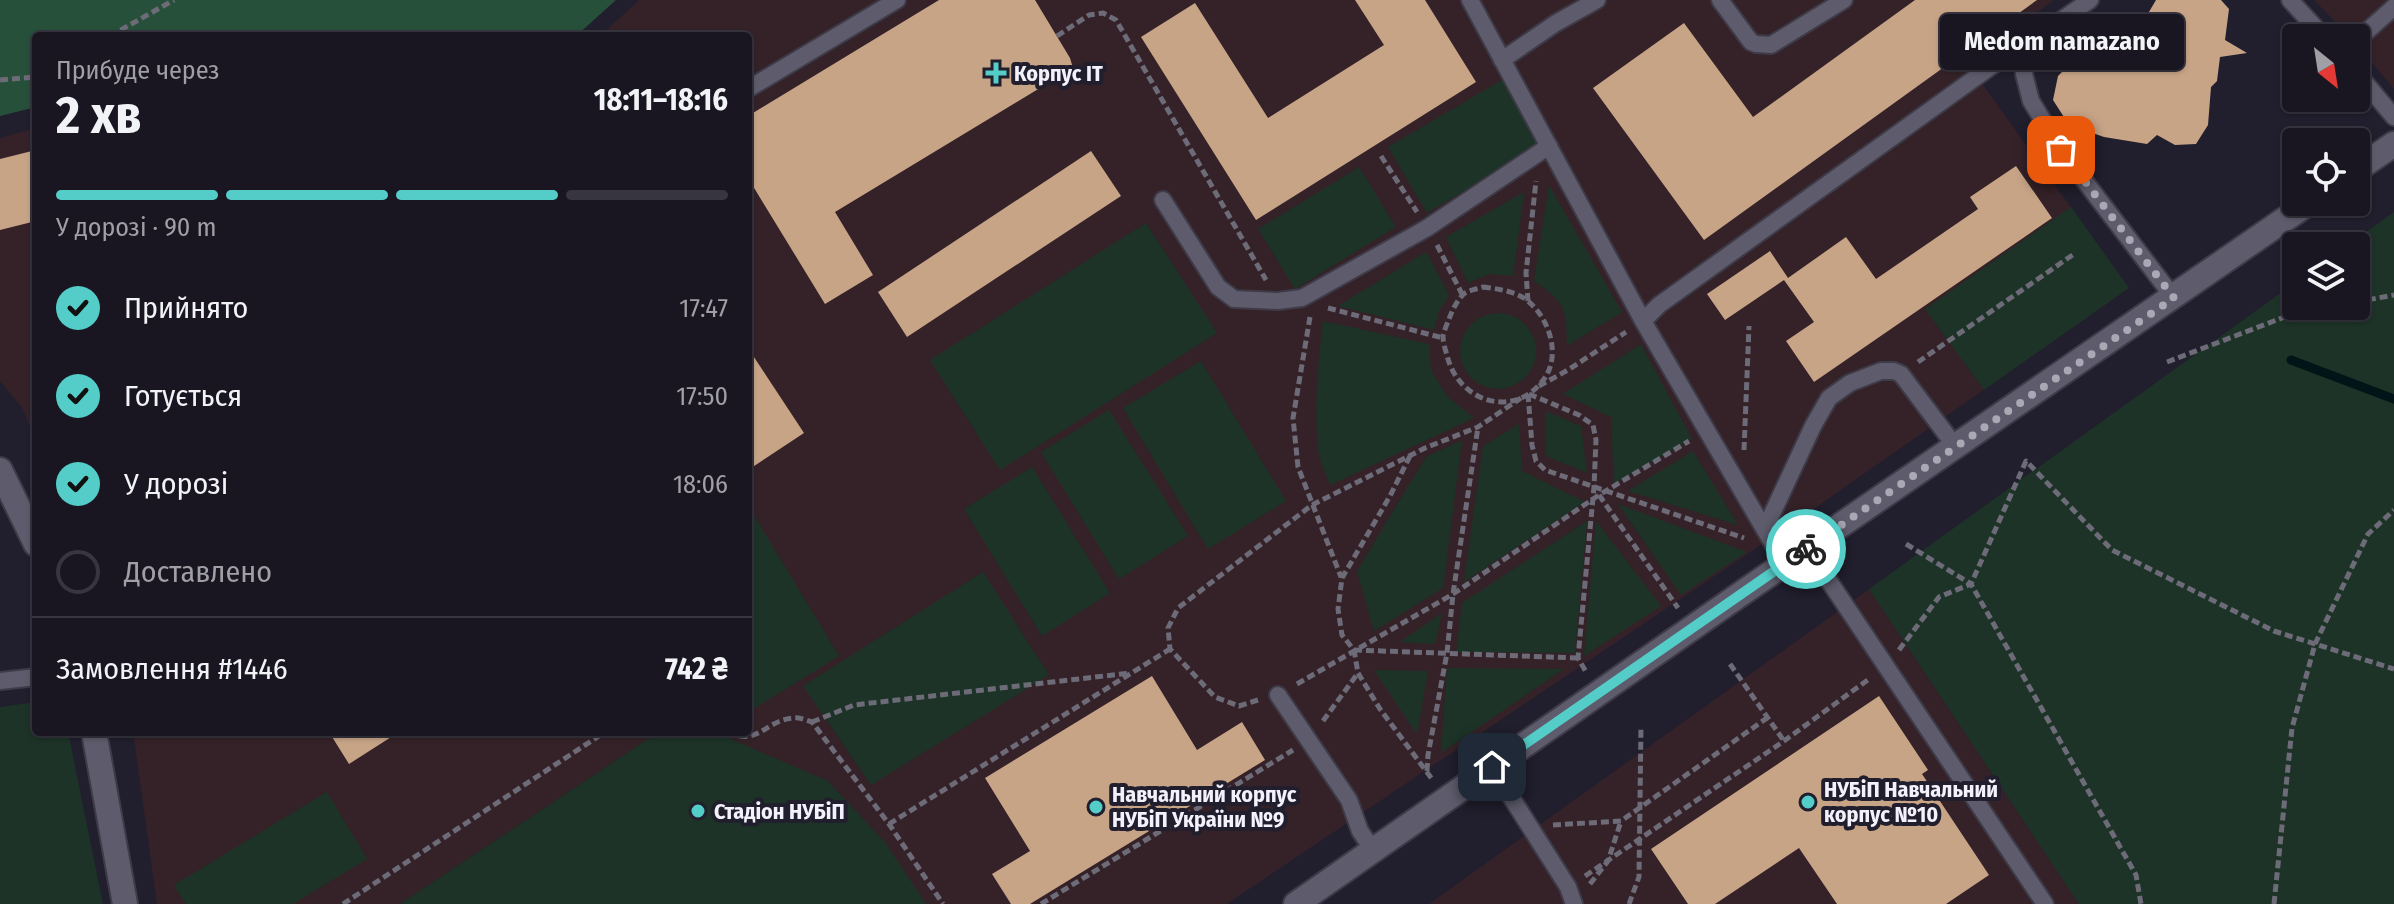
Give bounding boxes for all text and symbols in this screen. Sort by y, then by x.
callout: Medom namazano [1939,14,2183,70]
north arrow [2282,24,2370,112]
map controls [2282,24,2370,320]
text: Medom namazano [1964,26,2160,57]
text: Прибуде через [56,55,219,86]
place label: Корпус ІТ [1014,60,1103,87]
marker: Корпус ІТ [985,62,1007,84]
text: 18:11–18:16 [594,82,728,118]
text: 2 хв [56,84,142,147]
pin [2027,116,2095,184]
icon: bag [2039,128,2083,172]
button: locate [2282,128,2370,216]
text: У дорозі · 90 m [56,212,216,243]
button: layers [2282,232,2370,320]
icon: check [56,286,100,330]
text: Прийнято [124,290,248,326]
text: 17:47 [679,293,728,324]
icon: check [56,374,100,418]
text: Готується [124,378,242,414]
text: 17:50 [676,381,728,412]
icon: check [56,462,100,506]
text: У дорозі [124,466,228,502]
text: 18:06 [673,469,728,500]
courier [1766,509,1846,589]
icon: bike [1784,527,1828,571]
text: Доставлено [124,554,272,590]
text: Замовлення #1446 [56,651,288,687]
text: 742 ₴ [665,651,728,687]
pin [1458,733,1526,801]
icon: home [1470,745,1514,789]
place label: НУБіП Навчальний корпус №10 [1824,776,1998,828]
place label: Навчальний корпус НУБіП України №9 [1112,781,1297,833]
marker: НУБіП Навчальний корпус №10 [1799,793,1817,811]
place label: Стадіон НУБіП [714,798,845,825]
marker: Навчальний корпус НУБіП України №9 [1087,798,1105,816]
marker: Стадіон НУБіП [689,802,707,820]

